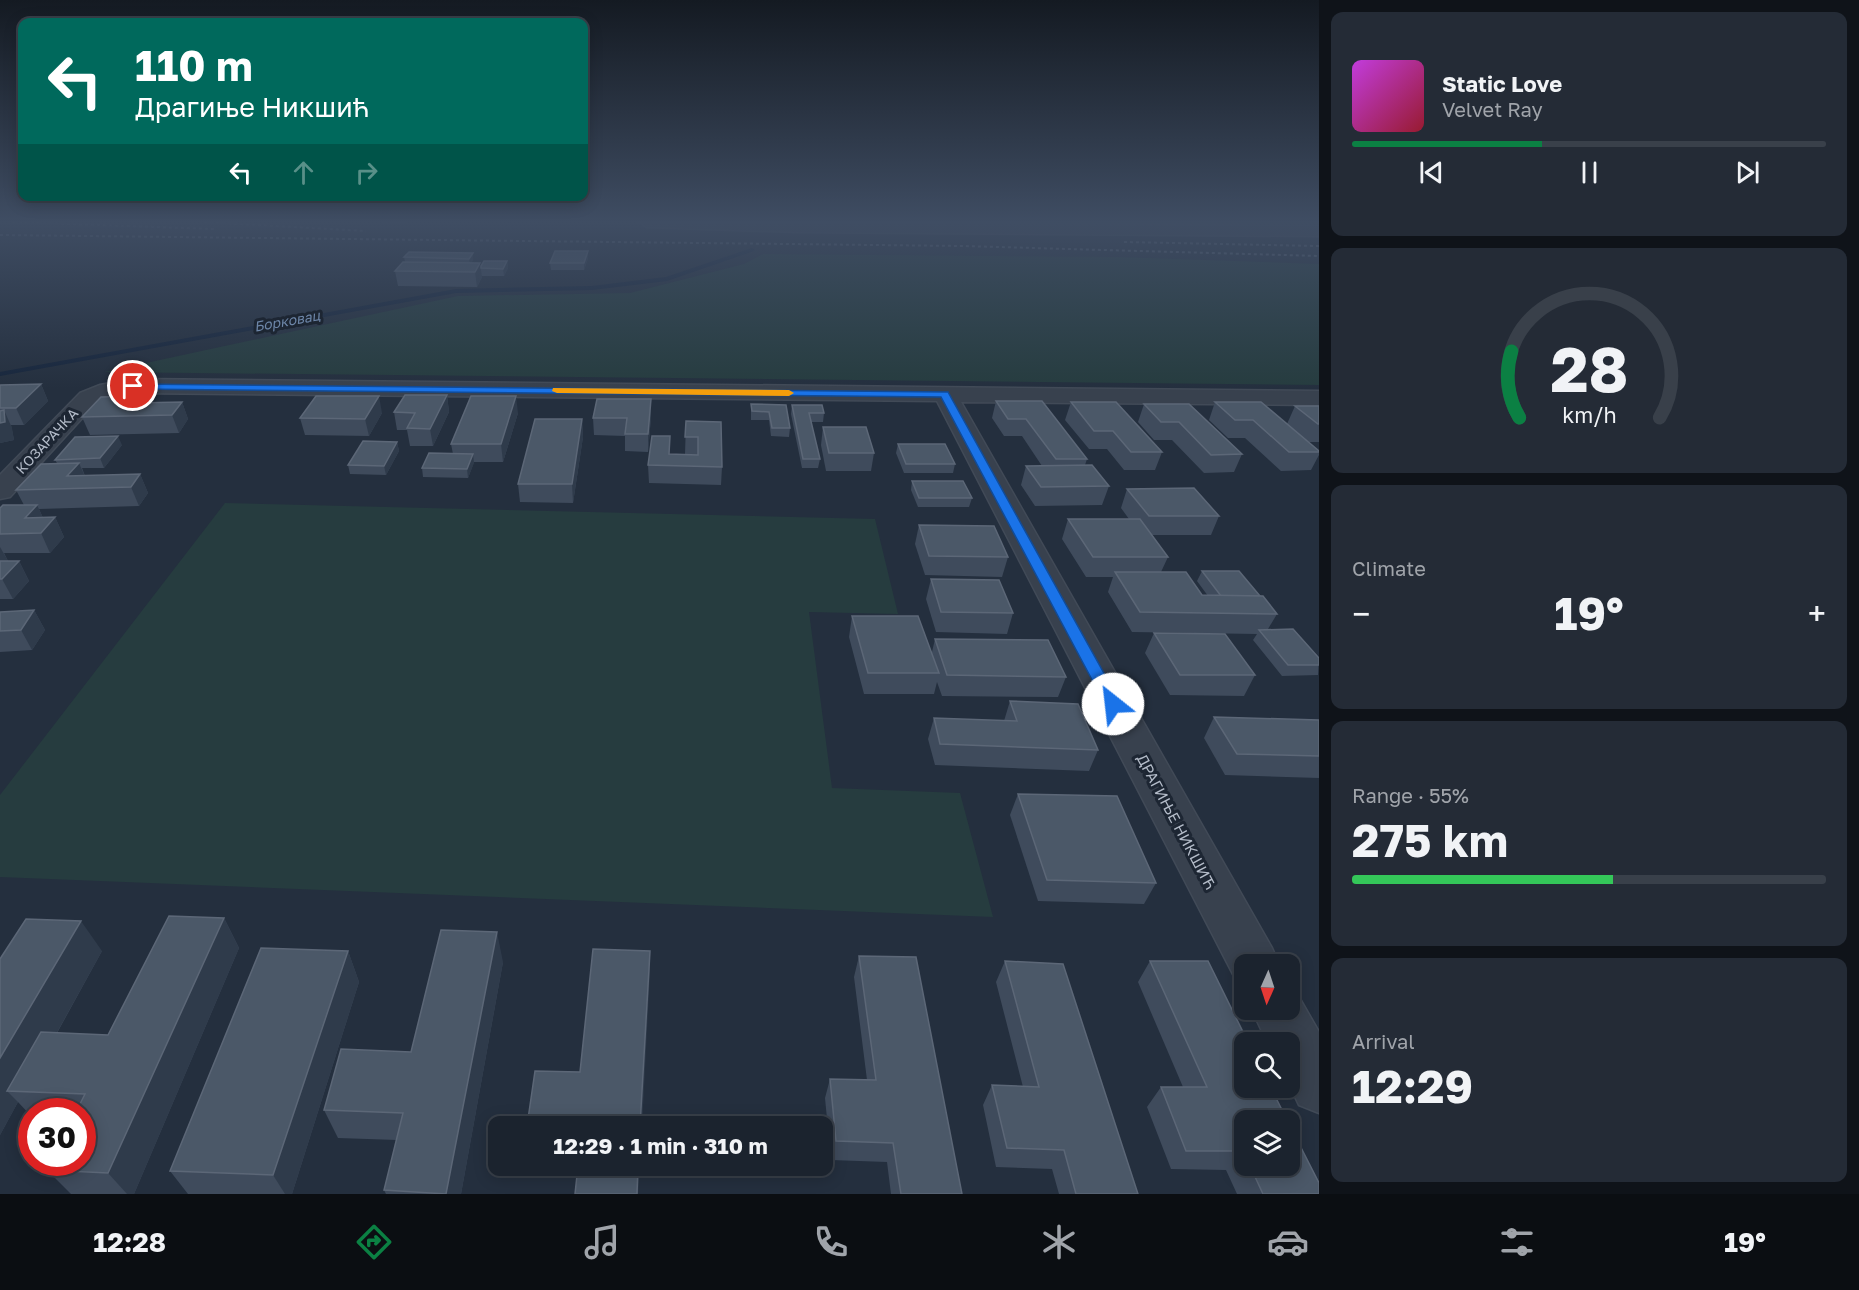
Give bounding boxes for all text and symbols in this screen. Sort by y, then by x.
text: 110 m [135,40,253,90]
icon: left [36,42,114,120]
text: Static Love [1442,70,1562,97]
text: Драгиње Никшић [135,91,369,123]
text: Velvet Ray [1442,97,1543,121]
icon: left [224,156,257,189]
icon: ahead [287,156,320,189]
icon: right [350,156,383,189]
icon: previous [1415,156,1448,189]
icon: pause [1573,156,1606,189]
icon: next [1731,156,1764,189]
water label: Борковац [252,306,322,335]
text: 28 [1550,331,1628,406]
pin [107,360,158,411]
icon: arrive [116,369,149,402]
text: km/h [1562,402,1616,428]
street label: КОЗАРАЧКА [12,404,82,477]
text: Climate [1352,556,1426,580]
text: 19° [1554,586,1624,640]
text: − [1352,594,1370,633]
text: + [1808,594,1826,633]
position arrow [1081,672,1145,736]
street label: ДРАГИЊЕ НИКШИЋ [1134,751,1220,892]
text: Range · 55% [1352,783,1469,807]
text: 275 km [1352,813,1508,867]
north arrow [1234,954,1300,1020]
map controls [1234,954,1300,1176]
text: Arrival [1352,1029,1415,1053]
button: search [1234,1032,1300,1098]
text: 12:29 [1352,1059,1473,1113]
speed limit sign: 30 [18,1098,96,1176]
button: layers [1234,1110,1300,1176]
text: 12:29 · 1 min · 310 m [553,1132,768,1159]
icon: directions [353,1221,395,1263]
icon: music [581,1221,623,1263]
icon: phone [810,1221,852,1263]
icon: climate [1038,1221,1080,1263]
icon: car [1267,1221,1309,1263]
icon: filters [1496,1221,1538,1263]
text: 12:28 [93,1226,166,1258]
text: 19° [1724,1226,1766,1258]

